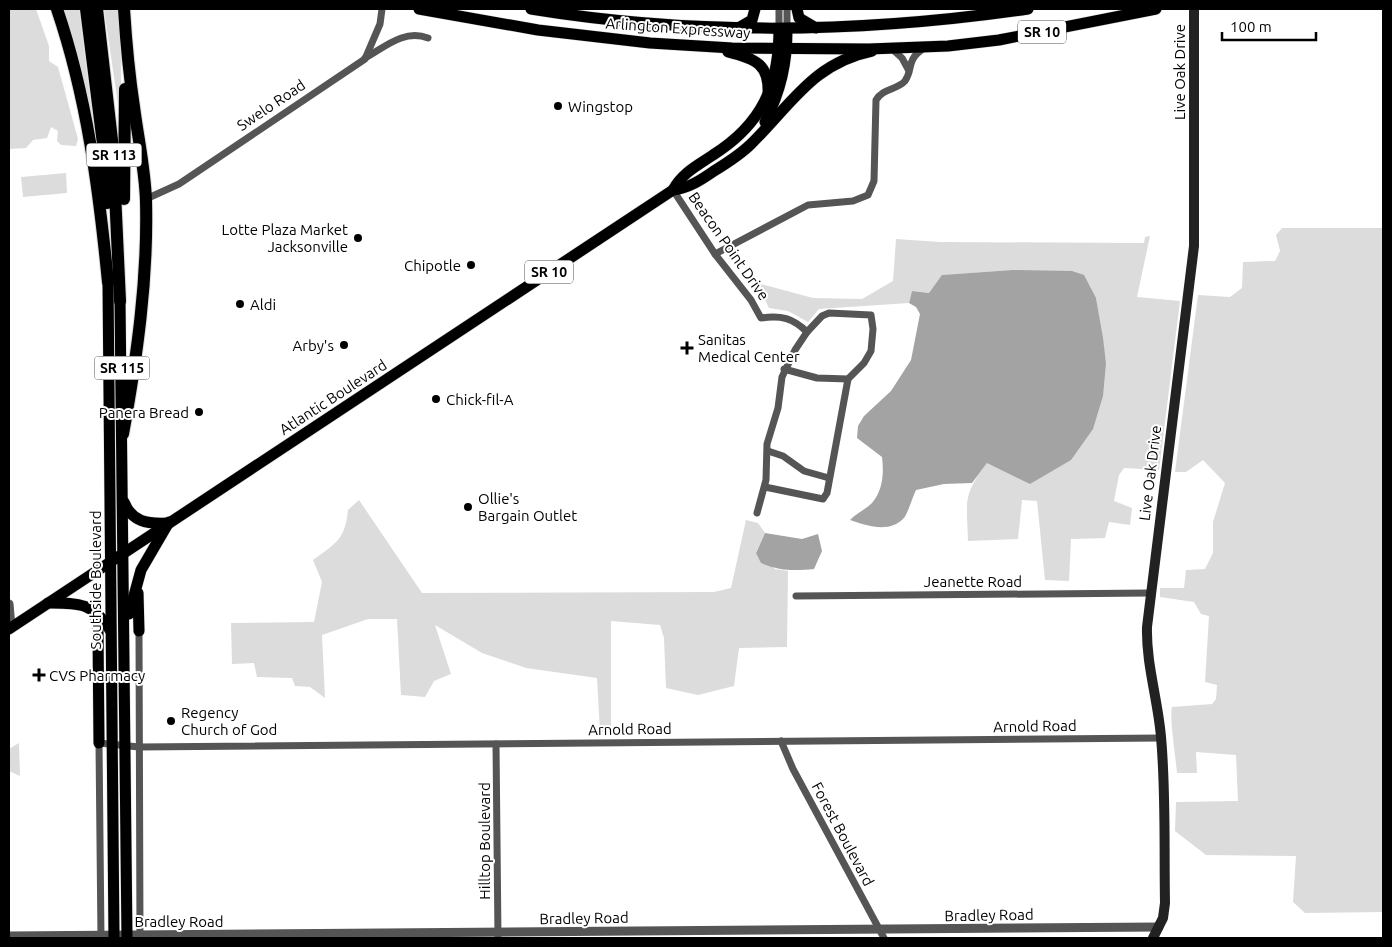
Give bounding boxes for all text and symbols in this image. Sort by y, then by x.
scale bar [1222,10,1316,42]
street label: Arlington Expressway [605,14,751,42]
text: 100 m [1230,18,1272,35]
road number: SR 10 [1018,21,1066,44]
street label: Live Oak Drive [1171,24,1188,120]
street label: Swelo Road [234,76,308,134]
place label: Wingstop [568,98,633,115]
marker: Wingstop [552,100,564,112]
road number: SR 113 [86,144,142,166]
street label: Beacon Point Drive [685,189,773,303]
place label: Lotte Plaza Market Jacksonville [222,221,348,255]
marker: Lotte Plaza Market Jacksonville [352,232,364,244]
place label: Chipotle [404,257,461,274]
marker: Chipotle [465,259,477,271]
road number: SR 10 [525,260,573,284]
place label: Aldi [250,296,276,313]
marker: Aldi [234,298,246,310]
place label: Sanitas Medical Center [698,331,800,365]
place label: Arby's [292,337,334,354]
marker: Arby's [338,339,350,351]
marker: Sanitas Medical Center [680,341,694,355]
road number: SR 115 [94,356,150,379]
street label: Atlantic Boulevard [276,356,390,438]
place label: Chick-fil-A [446,391,514,408]
marker: Chick-fil-A [430,393,442,405]
place label: Panera Bread [99,404,189,421]
marker: Panera Bread [193,406,205,418]
street label: Live Oak Drive [1136,424,1164,522]
place label: Ollie's Bargain Outlet [478,490,577,524]
marker: Ollie's Bargain Outlet [462,501,474,513]
street label: Southside Boulevard [87,511,104,649]
street label: Jeanette Road [924,573,1022,590]
place label: CVS Pharmacy [49,667,145,684]
marker: CVS Pharmacy [33,669,45,681]
place label: Regency Church of God [181,704,277,738]
marker: Regency Church of God [165,715,177,727]
street label: Arnold Road [993,717,1077,735]
street label: Arnold Road [588,720,672,738]
street label: Forest Boulevard [809,779,877,889]
street label: Hilltop Boulevard [476,782,493,900]
street label: Bradley Road [944,906,1034,924]
street label: Bradley Road [539,909,629,927]
street label: Bradley Road [134,913,224,930]

